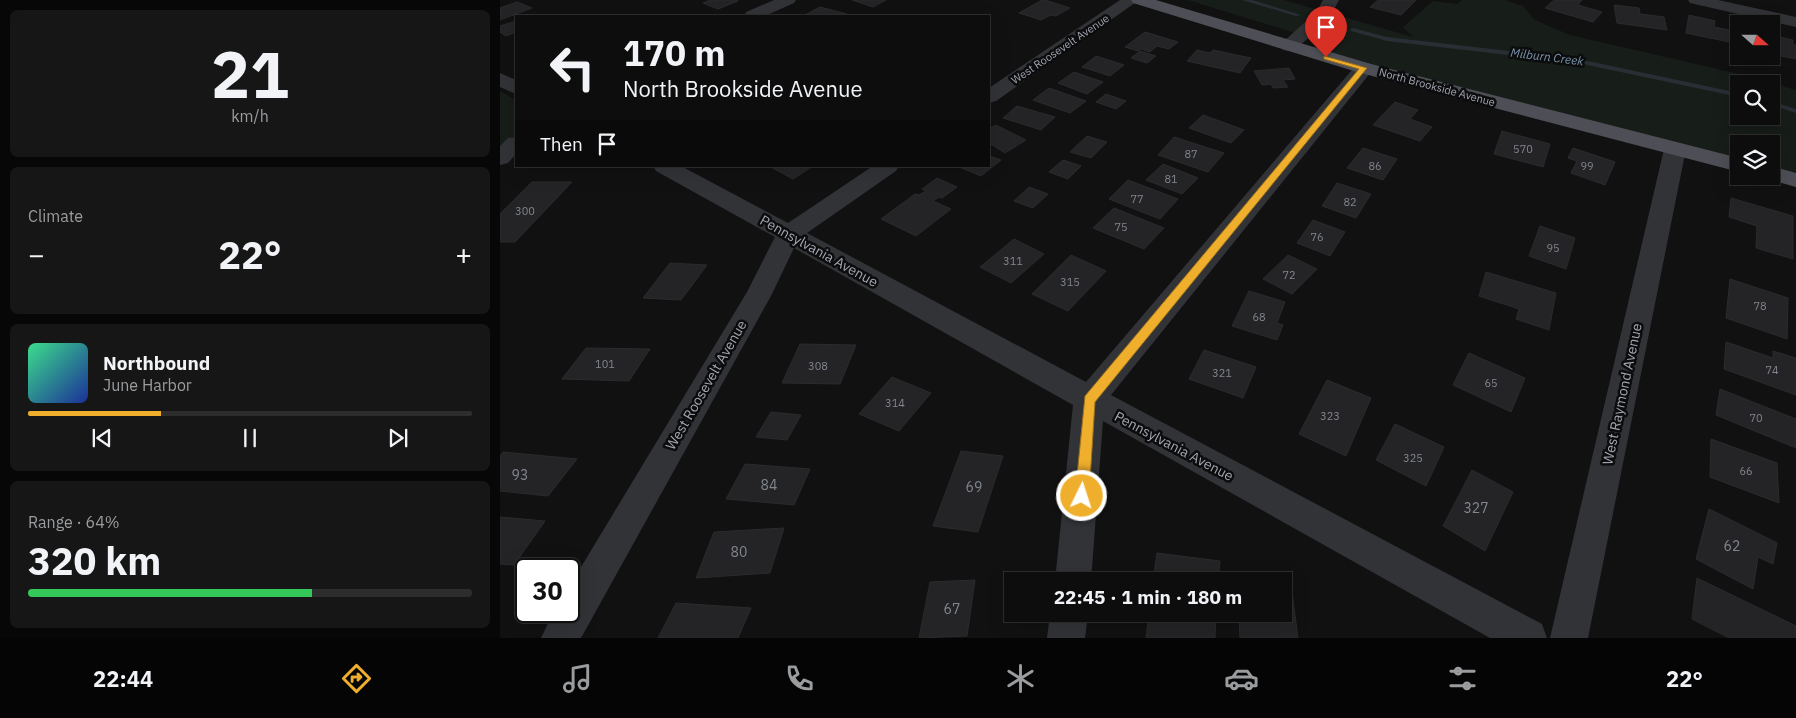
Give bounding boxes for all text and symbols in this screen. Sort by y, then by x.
pin [1305,6,1347,57]
street label: West Roosevelt Avenue [1008,11,1112,87]
icon: arrive [1312,13,1340,41]
north arrow [1730,15,1780,65]
map controls [1730,15,1780,185]
text: 170 m [623,30,726,76]
text: 21 [211,31,289,116]
icon: left [540,35,605,100]
water label: Milburn Creek [1510,45,1585,69]
street label: North Brookside Avenue [1377,65,1497,109]
text: North Brookside Avenue [623,74,863,103]
button: search [1730,75,1780,125]
text: km/h [231,106,269,126]
icon: arrive [593,130,621,158]
text: Then [540,132,583,156]
button: layers [1730,135,1780,185]
house number: 570 [1513,142,1533,156]
house number: 87 [1184,147,1198,161]
house number: 86 [1368,159,1382,173]
house number: 99 [1580,159,1594,173]
house number: 81 [1164,172,1178,186]
house number: 77 [1130,192,1144,206]
house number: 82 [1343,195,1357,209]
house number: 300 [515,204,535,218]
text: Climate [28,206,83,226]
street label: Pennsylvania Avenue [757,211,881,291]
house number: 75 [1114,220,1128,234]
text: 22° [218,230,282,279]
house number: 76 [1310,230,1324,244]
text: − [28,236,45,273]
text: + [455,236,472,273]
house number: 95 [1546,241,1560,255]
house number: 311 [1003,254,1023,268]
house number: 72 [1282,268,1296,282]
house number: 315 [1060,275,1080,289]
house number: 78 [1753,299,1767,313]
house number: 68 [1252,310,1266,324]
street label: West Roosevelt Avenue [661,317,751,453]
street label: West Raymond Avenue [1598,321,1646,466]
text: Northbound [103,351,210,375]
house number: 101 [595,357,615,371]
house number: 308 [808,359,828,373]
house number: 74 [1765,363,1779,377]
house number: 321 [1212,366,1232,380]
text: June Harbor [103,375,192,395]
house number: 65 [1484,376,1498,390]
house number: 314 [885,396,905,410]
street label: Pennsylvania Avenue [1111,407,1237,485]
house number: 323 [1320,409,1340,423]
house number: 70 [1749,411,1763,425]
icon: previous [88,424,116,452]
icon: pause [236,424,264,452]
icon: next [384,424,412,452]
house number: 325 [1403,451,1423,465]
house number: 66 [1739,464,1753,478]
house number: 93 [512,466,528,484]
position arrow [1055,469,1107,521]
house number: 84 [761,476,777,494]
house number: 69 [966,478,982,496]
house number: 327 [1463,499,1489,517]
text: Range · 64% [28,512,120,532]
text: 320 km [28,536,161,585]
house number: 62 [1724,537,1740,555]
house number: 80 [731,543,747,561]
speed limit sign: 30 [515,558,580,623]
text: 22:45 · 1 min · 180 m [1054,585,1242,609]
house number: 67 [944,600,960,618]
icon: directions [339,661,374,696]
icon: music [560,661,595,696]
icon: phone [782,661,817,696]
icon: climate [1003,661,1038,696]
icon: car [1224,661,1259,696]
icon: filters [1445,661,1480,696]
text: 22:44 [93,664,153,693]
text: 22° [1666,664,1703,693]

